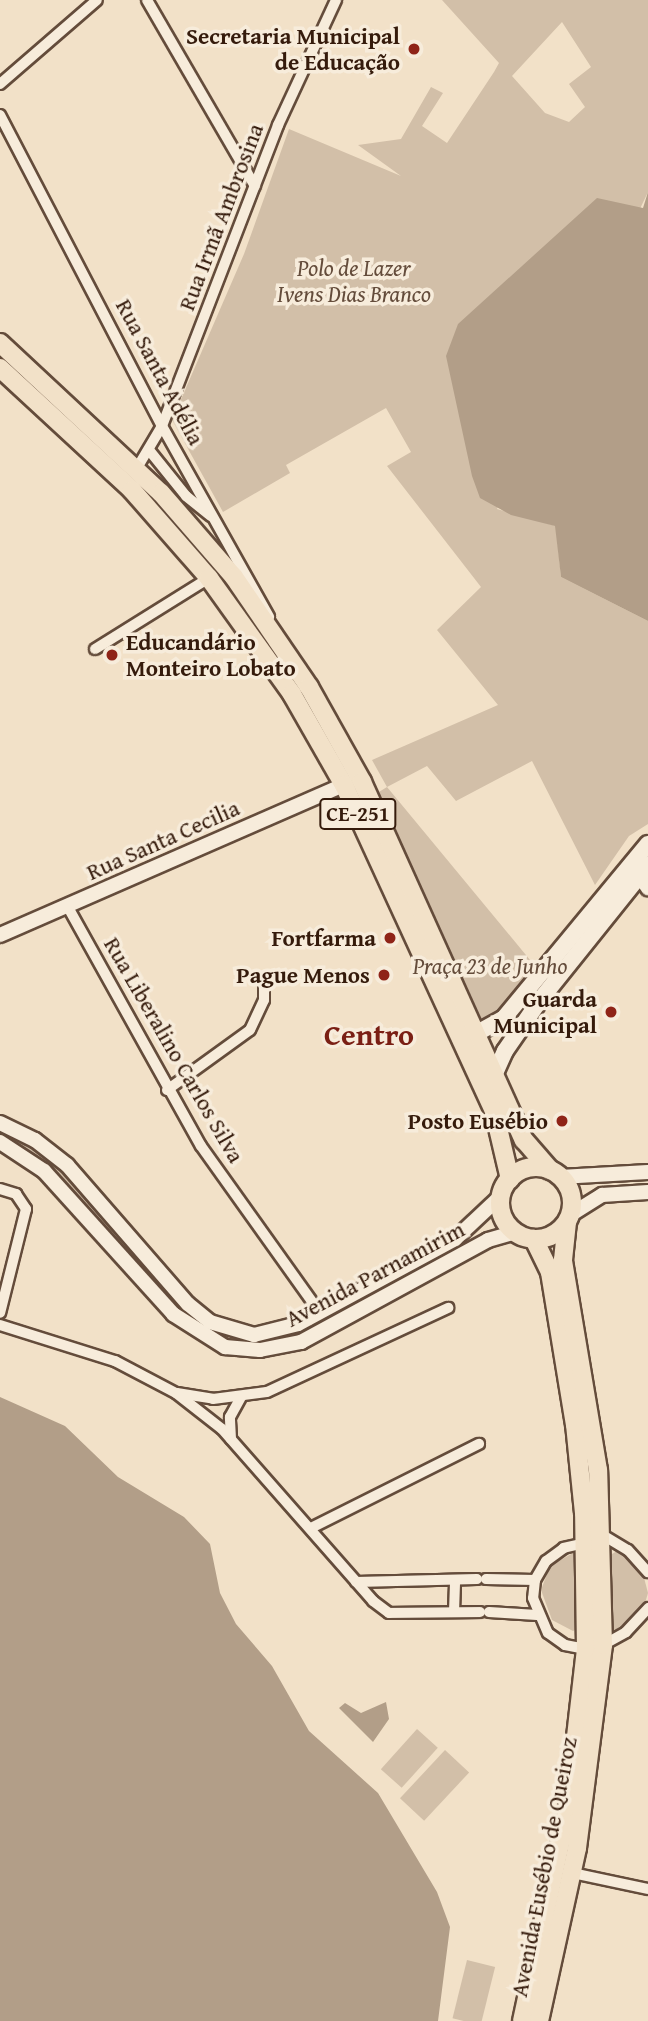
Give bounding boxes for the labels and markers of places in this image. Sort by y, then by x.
place label: Secretaria Municipal de Educação [186,22,400,76]
marker: Secretaria Municipal de Educação [406,41,422,57]
place label: Educandário Monteiro Lobato [126,628,296,682]
marker: Educandário Monteiro Lobato [104,647,120,663]
place label: Fortfarma [272,924,376,952]
marker: Fortfarma [382,930,398,946]
place label: Pague Menos [236,961,370,989]
marker: Pague Menos [376,967,392,983]
place label: Guarda Municipal [494,985,597,1039]
marker: Guarda Municipal [603,1004,619,1020]
place label: Posto Eusébio [408,1107,548,1135]
marker: Posto Eusébio [554,1113,570,1129]

